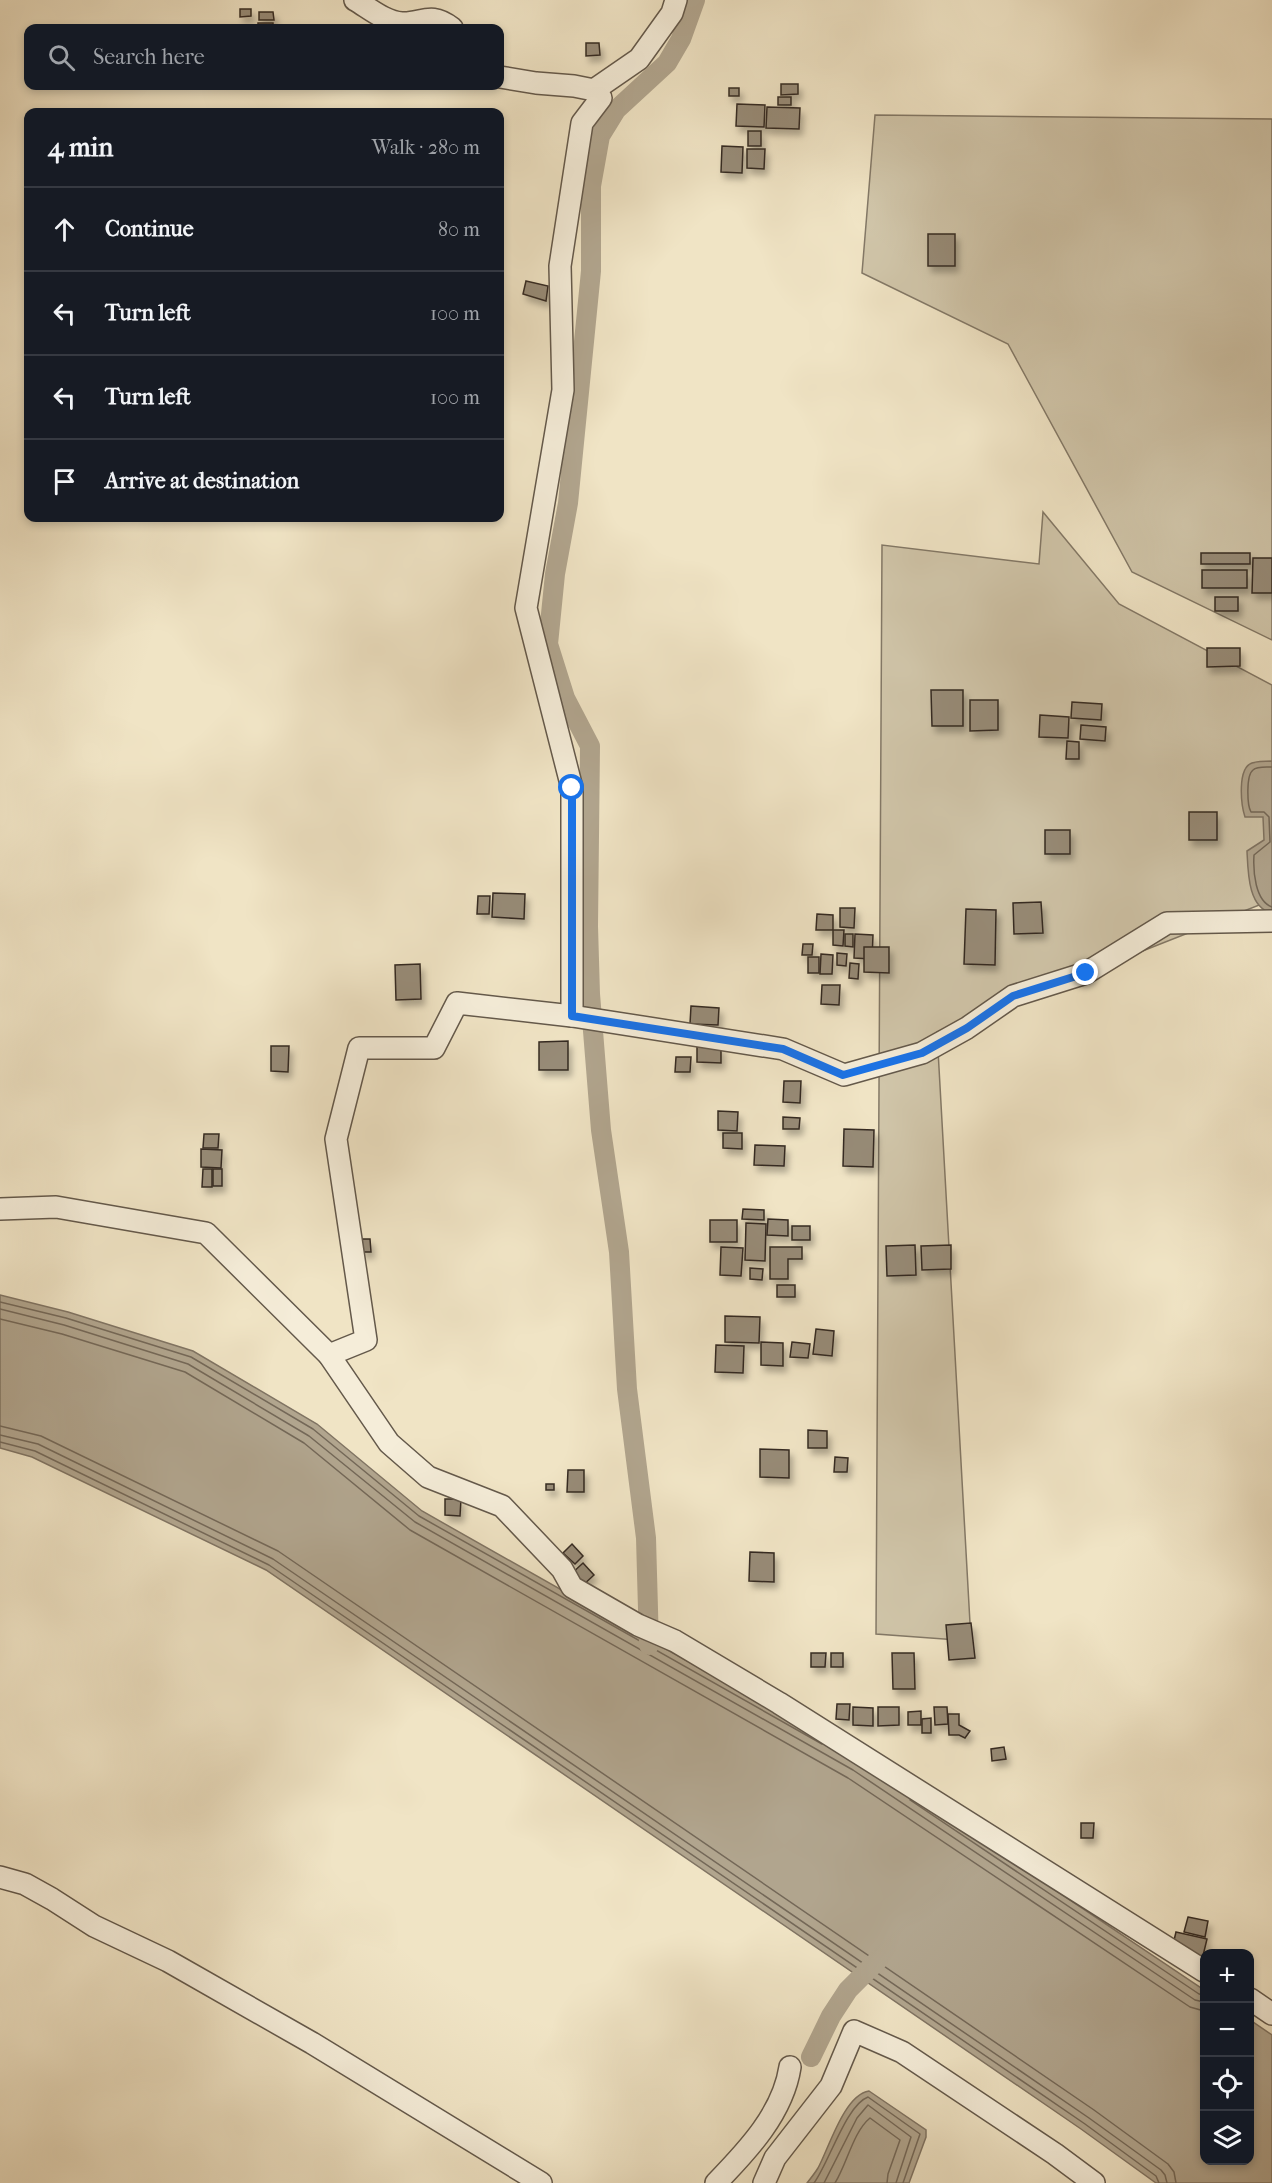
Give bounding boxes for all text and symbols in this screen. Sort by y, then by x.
search box [24,24,504,90]
icon: search [45,41,78,74]
text: Search here [93,44,205,70]
text: 4 min [48,132,113,163]
text: Walk · 280 m [372,136,480,159]
icon: ahead [48,213,81,246]
text: Continue [105,216,194,242]
text: 80 m [438,218,480,241]
icon: left [48,297,81,330]
text: Turn left [105,300,191,326]
text: 100 m [430,302,480,325]
icon: left [48,381,81,414]
text: Turn left [105,384,191,410]
text: 100 m [430,386,480,409]
icon: arrive [48,465,81,498]
text: Arrive at destination [105,468,299,494]
route start [558,774,584,800]
route end [1072,959,1098,985]
map controls [1200,1949,1254,2165]
button: + [1200,1949,1254,2003]
button: − [1200,2003,1254,2057]
button: locate [1200,2057,1254,2111]
button: layers [1200,2111,1254,2165]

